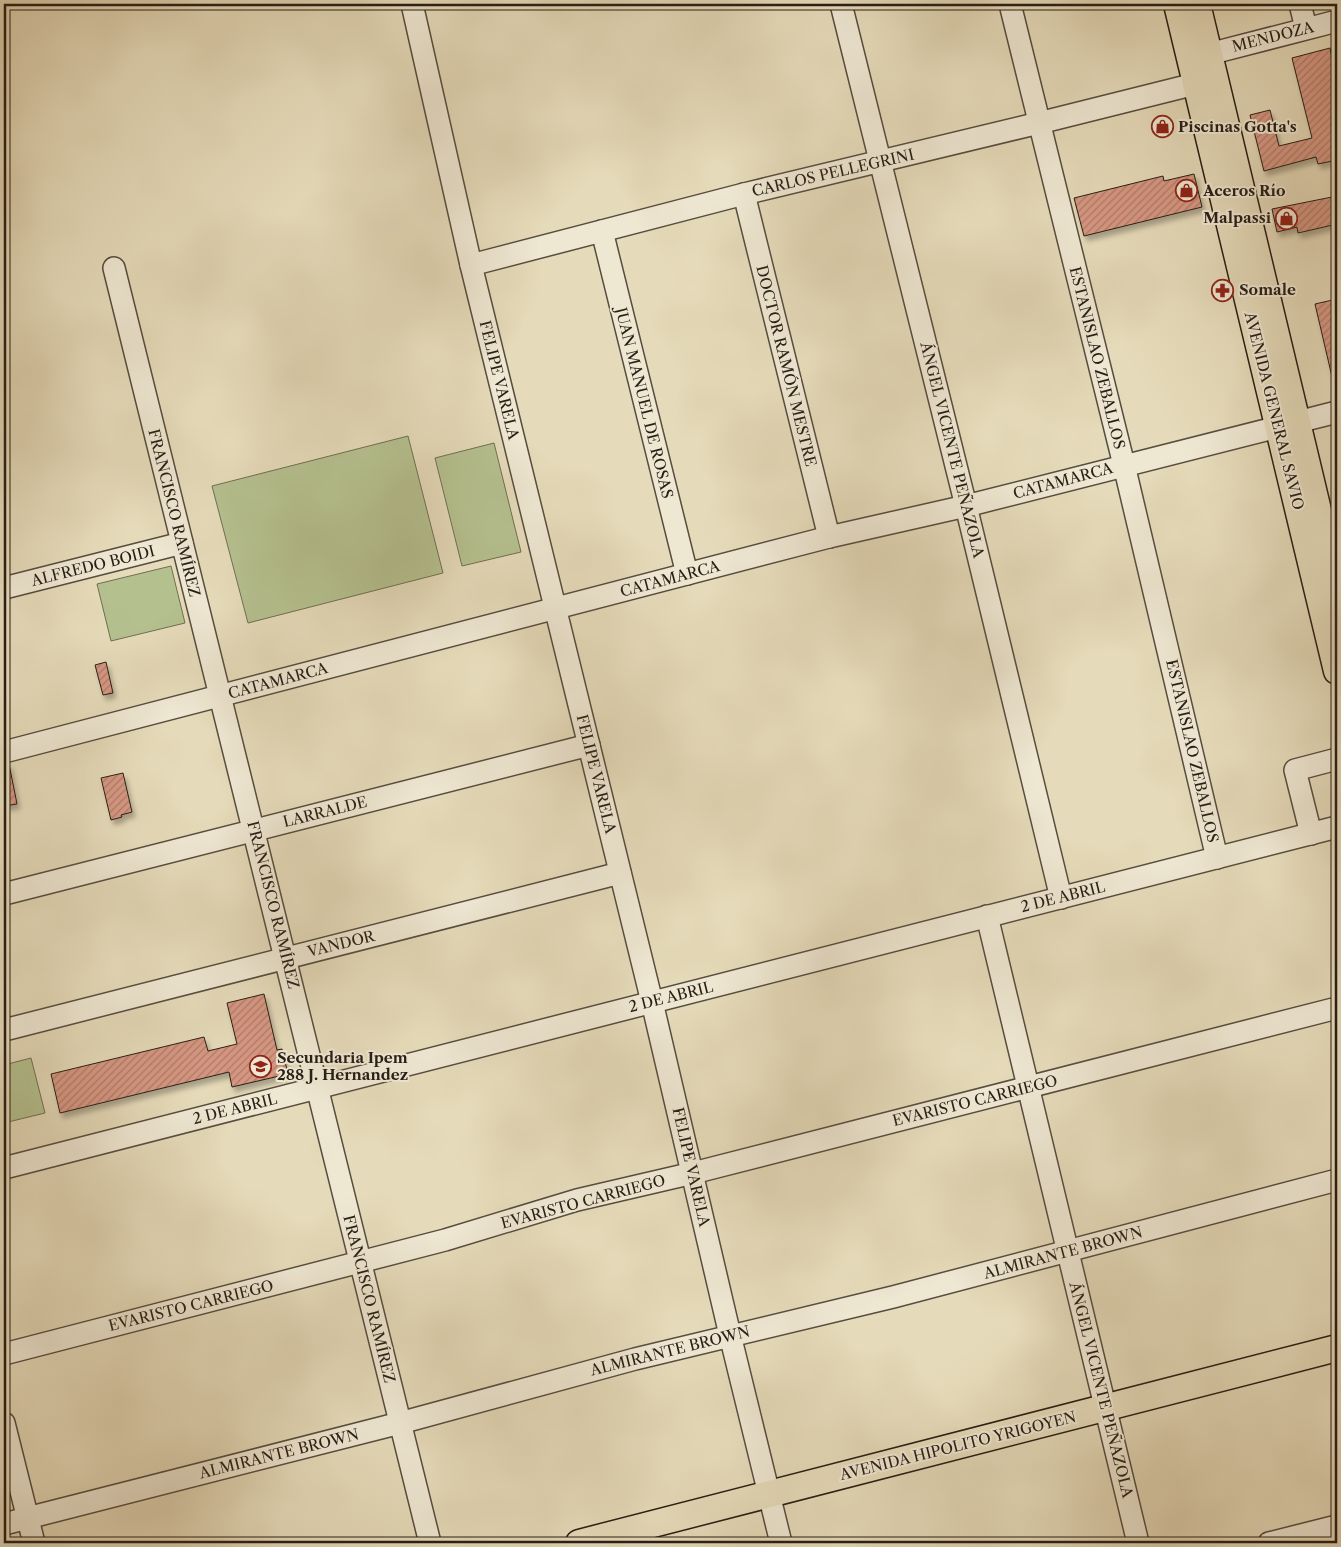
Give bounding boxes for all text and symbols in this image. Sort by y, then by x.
street label: MENDOZA [1230,17,1317,56]
shop icon: Piscinas Gotta's [1150,115,1174,139]
place label: Piscinas Gotta's [1178,117,1297,136]
street label: CARLOS PELLEGRINI [750,145,916,200]
shop icon: Aceros Río [1175,179,1199,203]
place label: Aceros Río [1202,181,1285,200]
shop icon: Malpassi [1275,206,1299,230]
place label: Malpassi [1203,208,1272,227]
street label: DOCTOR RAMÓN MESTRE [752,263,821,469]
street label: ESTANISLAO ZEBALLOS [1066,265,1129,451]
pharmacy icon: Somale [1211,278,1235,302]
place label: Somale [1239,280,1296,299]
street label: JUAN MANUEL DE ROSAS [611,303,677,500]
street label: AVENIDA GENERAL SAVIO [1240,309,1308,512]
street label: FELIPE VARELA [475,318,524,442]
street label: ÁNGEL VICENTE PEÑAZOLA [916,339,989,561]
street label: FRANCISCO RAMÍREZ [144,427,205,599]
street label: CATAMARCA [1011,458,1116,503]
street label: ALFREDO BOIDI [28,541,157,590]
street label: CATAMARCA [618,556,723,601]
street label: ESTANISLAO ZEBALLOS [1162,657,1223,844]
street label: CATAMARCA [226,658,331,703]
street label: FELIPE VARELA [572,712,621,836]
street label: LARRALDE [281,792,369,831]
street label: FRANCISCO RAMÍREZ [243,819,304,991]
street label: 2 DE ABRIL [1019,877,1107,916]
street label: VANDOR [304,926,377,961]
street label: 2 DE ABRIL [627,977,715,1016]
place label: Secundaria Ipem 288 J. Hernandez [277,1048,408,1084]
school or university icon: Secundaria Ipem 288 J. Hernandez [249,1055,273,1079]
street label: EVARISTO CARRIEGO [890,1071,1059,1130]
street label: 2 DE ABRIL [191,1089,279,1128]
street label: FELIPE VARELA [668,1105,715,1229]
street label: EVARISTO CARRIEGO [499,1170,667,1233]
street label: FRANCISCO RAMÍREZ [339,1213,400,1385]
street label: ALMIRANTE BROWN [980,1222,1144,1283]
street label: EVARISTO CARRIEGO [106,1276,275,1335]
street label: ÁNGEL VICENTE PEÑAZOLA [1065,1279,1138,1501]
street label: ALMIRANTE BROWN [587,1321,752,1380]
street label: AVENIDA HIPOLITO YRIGOYEN [837,1407,1078,1484]
street label: ALMIRANTE BROWN [196,1424,361,1483]

